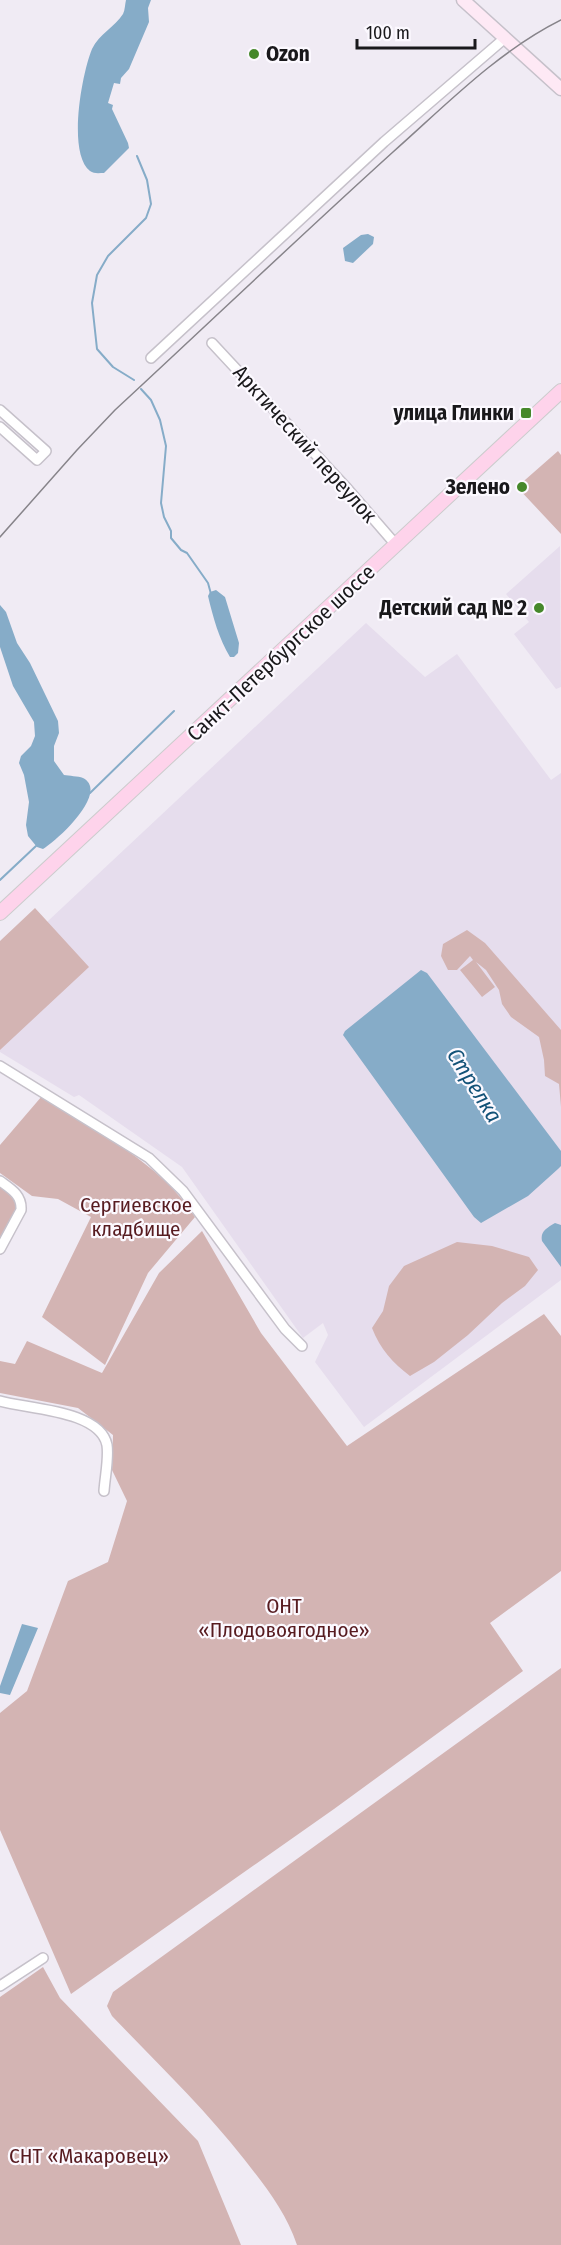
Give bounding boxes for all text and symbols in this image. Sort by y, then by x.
scale bar [357,12,476,50]
text: 100 m [366,22,410,44]
place label: Ozon [266,41,310,67]
marker: Ozon [247,47,261,61]
street label: Арктический переулок [228,360,383,528]
place label: улица Глинки [393,400,514,426]
marker: улица Глинки [519,406,533,420]
place label: Зелено [444,474,510,500]
marker: Зелено [515,480,529,494]
street label: Санкт-Петербургское шоссе [182,559,380,747]
place label: Детский сад № 2 [379,595,527,621]
marker: Детский сад № 2 [532,601,546,615]
water label: Стрелка [441,1043,508,1127]
park label: Сергиевское кладбище [80,1192,192,1242]
park label: ОНТ «Плодовоягодное» [198,1593,370,1643]
park label: СНТ «Макаровец» [9,2143,169,2169]

